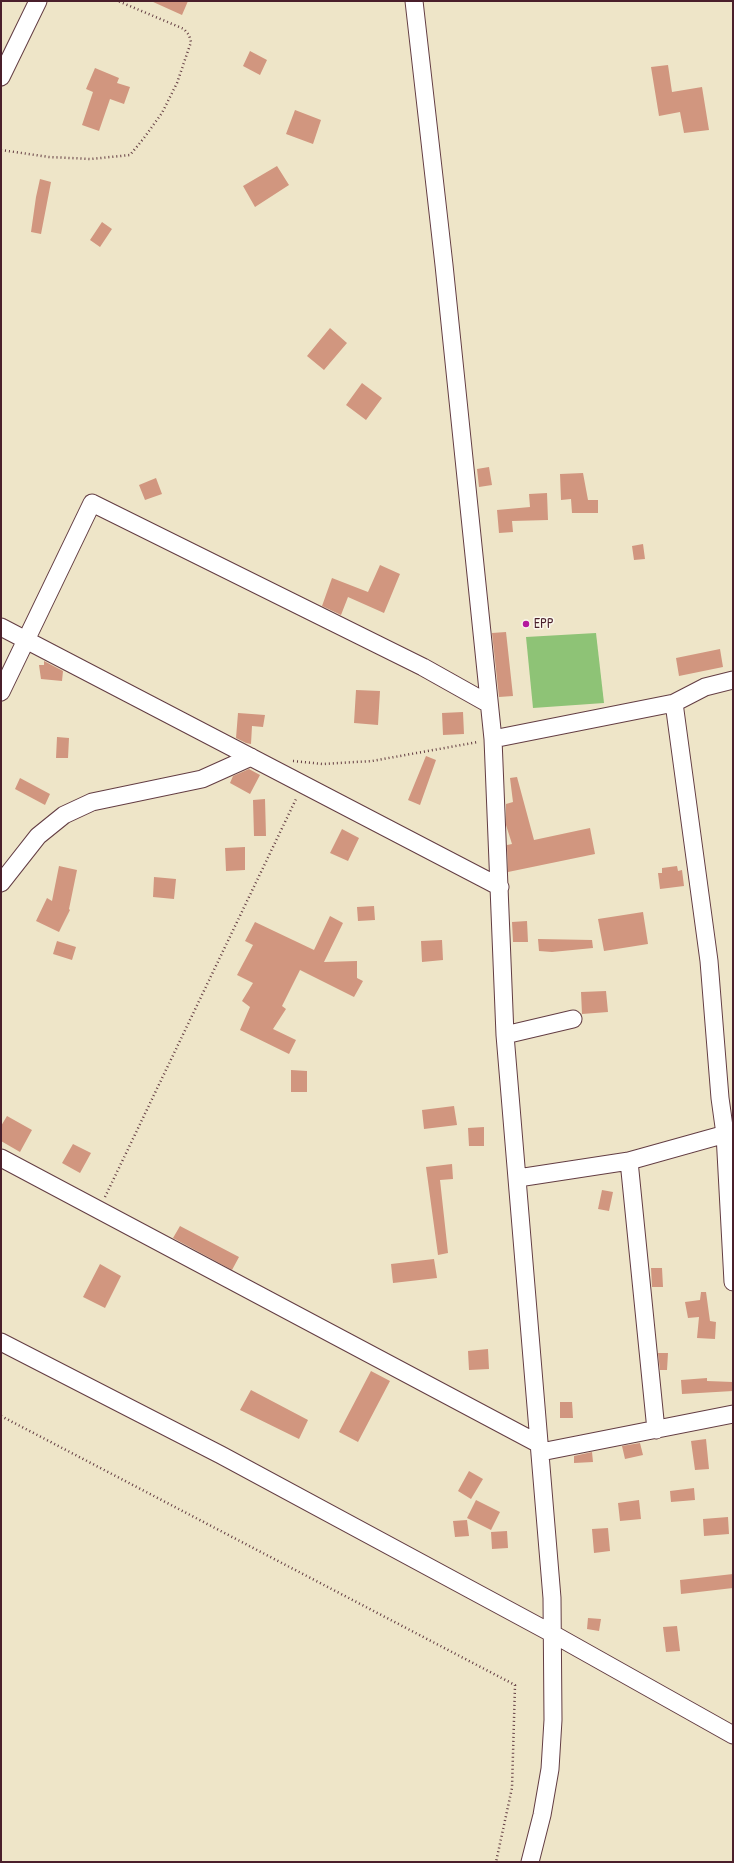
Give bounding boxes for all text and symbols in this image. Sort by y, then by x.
place label: EPP [534,616,554,632]
marker: EPP [521,619,531,629]

